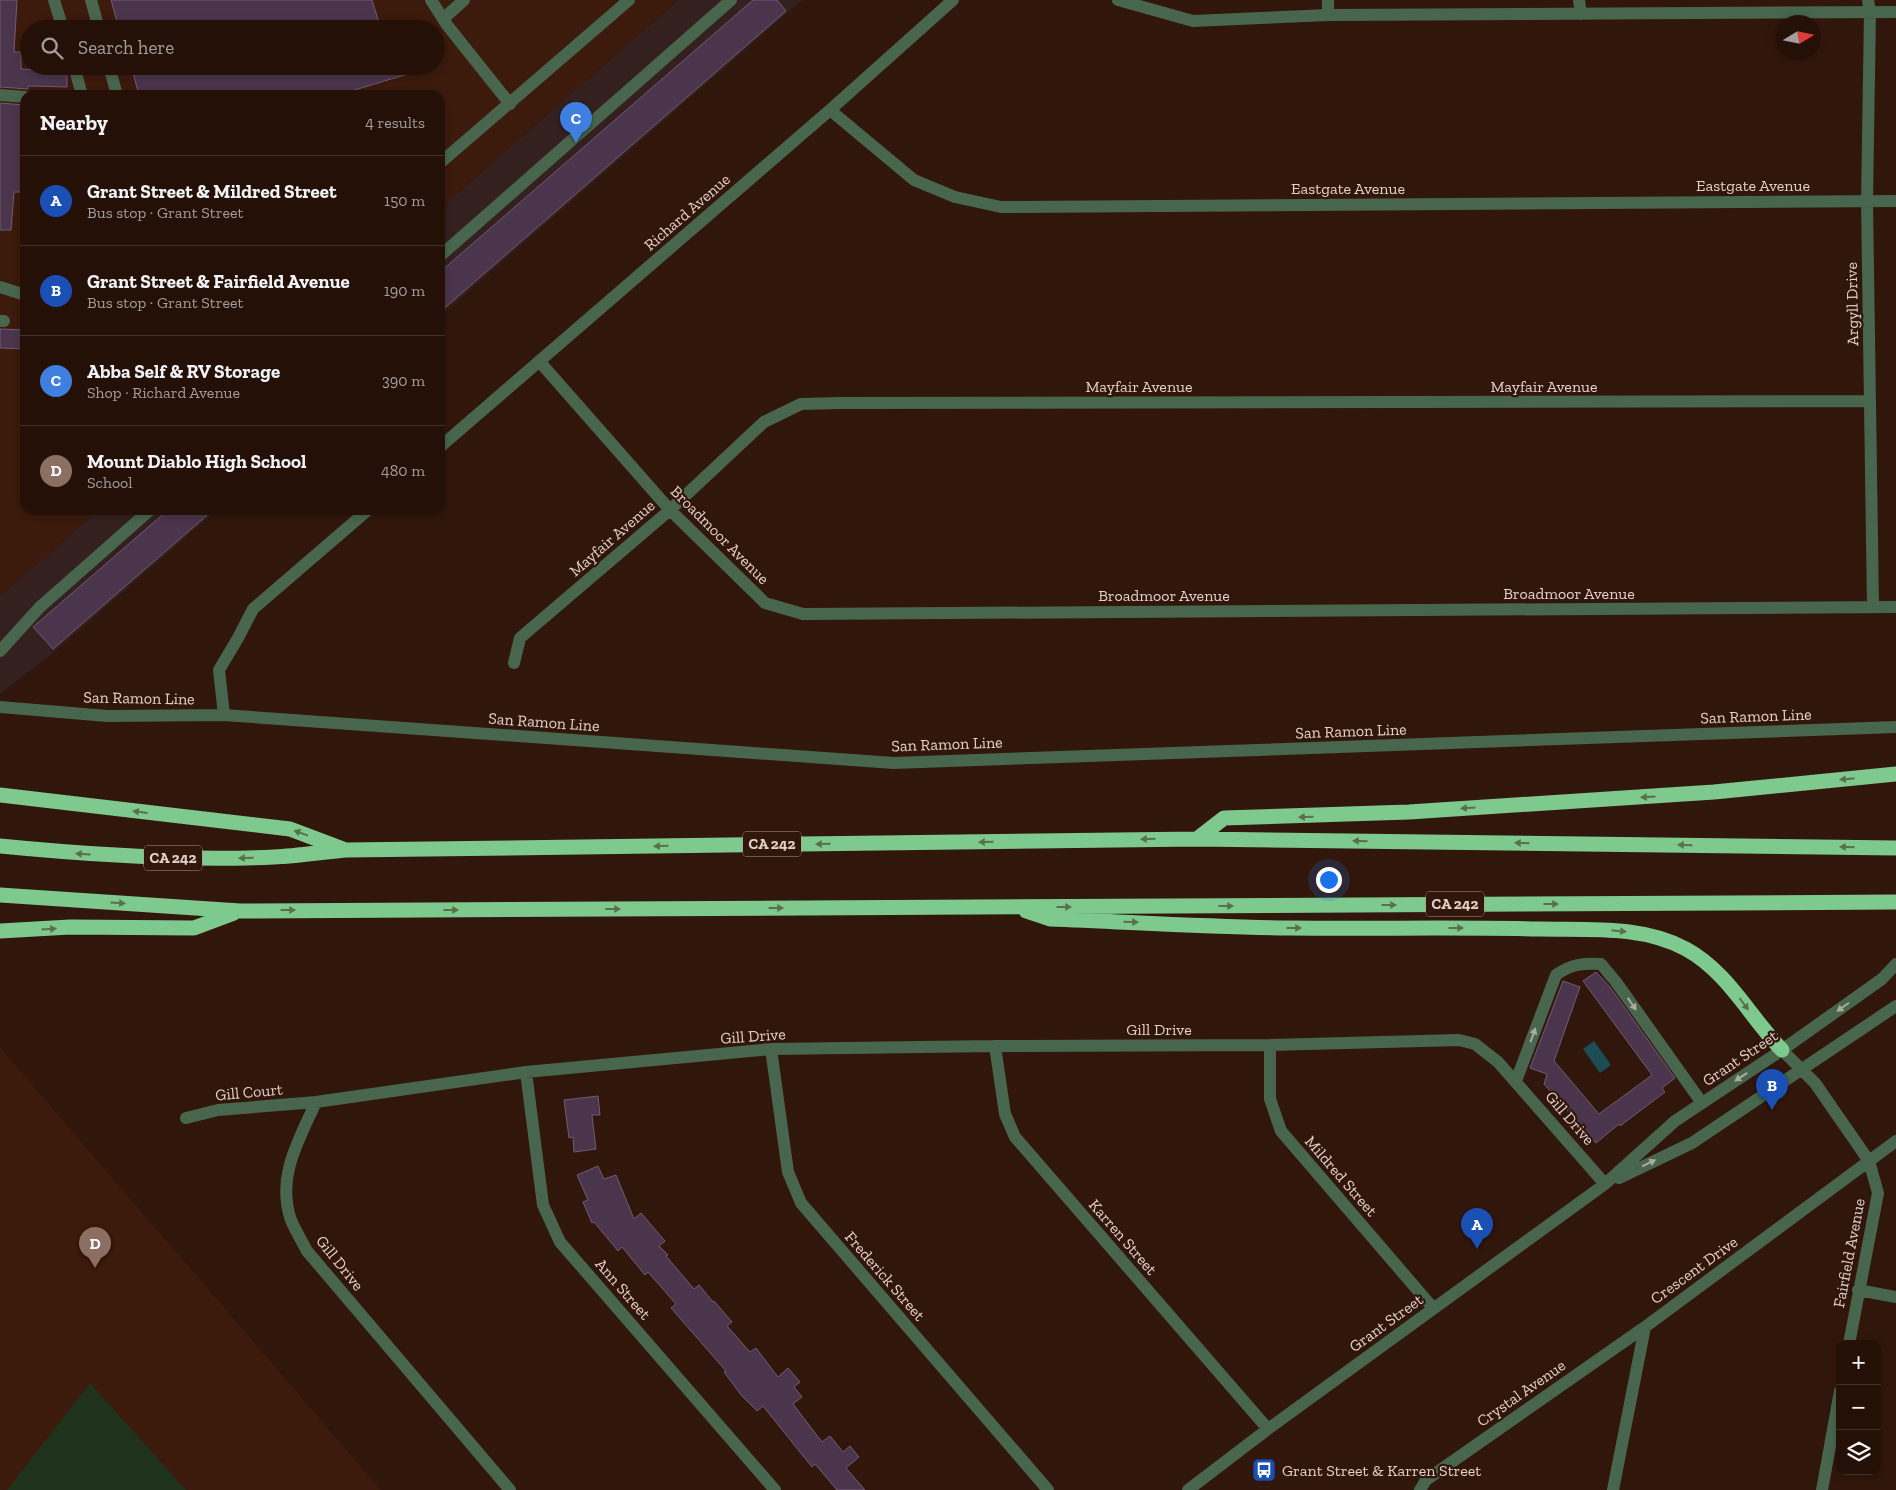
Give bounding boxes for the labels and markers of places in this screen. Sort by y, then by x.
pin: C [560,102,592,143]
pin: B [1756,1069,1788,1110]
pin: A [1461,1208,1493,1249]
pin: D [79,1227,111,1268]
bus stop icon: Grant Street & Karren Street [1251,1457,1277,1483]
place label: Grant Street & Karren Street [1282,1461,1481,1480]

